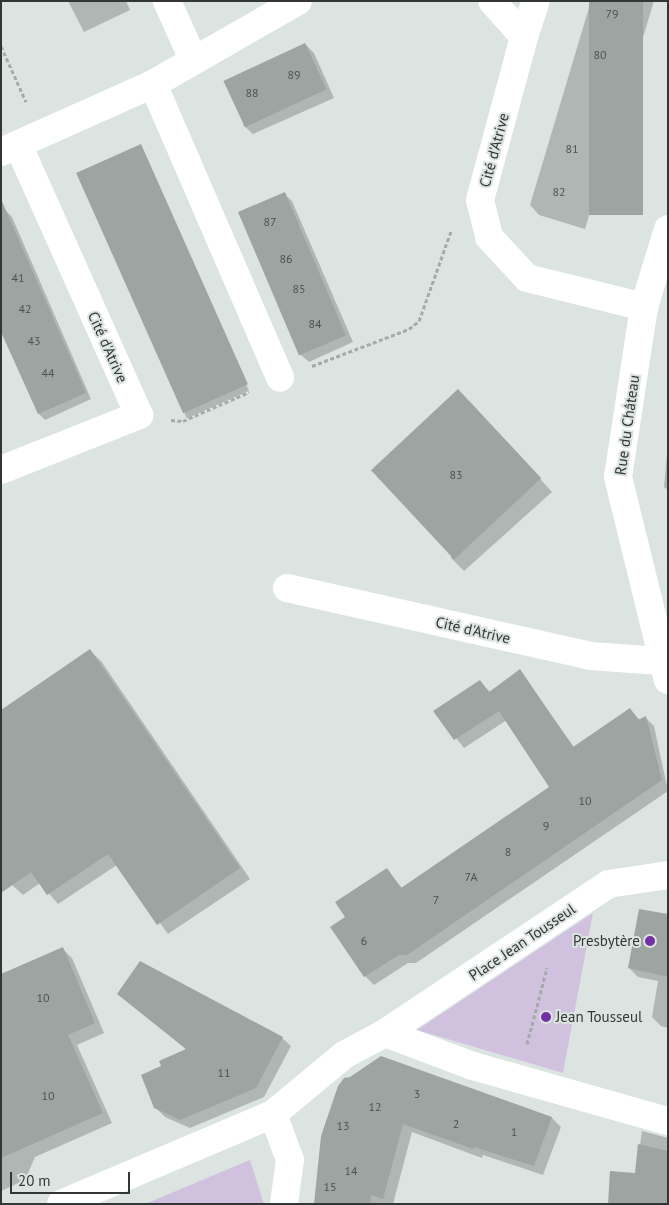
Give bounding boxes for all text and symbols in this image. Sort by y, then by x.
house number: 79 [605,7,619,21]
house number: 80 [593,48,607,62]
house number: 89 [287,68,301,82]
house number: 88 [245,86,259,100]
street label: Cité d'Atrive [475,111,513,189]
house number: 81 [565,142,579,156]
house number: 82 [552,185,566,199]
house number: 87 [263,215,277,229]
house number: 86 [279,252,293,266]
house number: 41 [11,271,25,285]
house number: 85 [292,282,306,296]
house number: 42 [18,302,32,316]
street label: Cité d'Atrive [84,309,132,385]
house number: 84 [308,317,322,331]
house number: 43 [27,334,41,348]
house number: 44 [41,366,55,380]
street label: Rue du Château [611,374,643,476]
house number: 83 [449,468,463,482]
street label: Cité d'Atrive [434,613,512,647]
house number: 10 [578,794,592,808]
house number: 9 [543,819,549,833]
house number: 8 [505,845,511,859]
house number: 7A [465,870,477,884]
house number: 7 [433,893,439,907]
street label: Place Jean Tousseul [465,900,579,984]
place label: Presbytère [573,932,640,950]
house number: 6 [361,934,367,948]
marker: Presbytère [644,935,656,947]
house number: 10 [36,991,50,1005]
place label: Jean Tousseul [556,1008,643,1026]
marker: Jean Tousseul [540,1011,552,1023]
house number: 11 [217,1066,231,1080]
house number: 3 [414,1087,420,1101]
house number: 10 [41,1089,55,1103]
house number: 12 [368,1100,382,1114]
house number: 2 [453,1117,459,1131]
house number: 13 [336,1119,350,1133]
house number: 1 [511,1125,517,1139]
scale bar [12,1162,132,1194]
house number: 14 [344,1164,358,1178]
text: 20 m [18,1171,51,1190]
house number: 15 [323,1180,337,1194]

